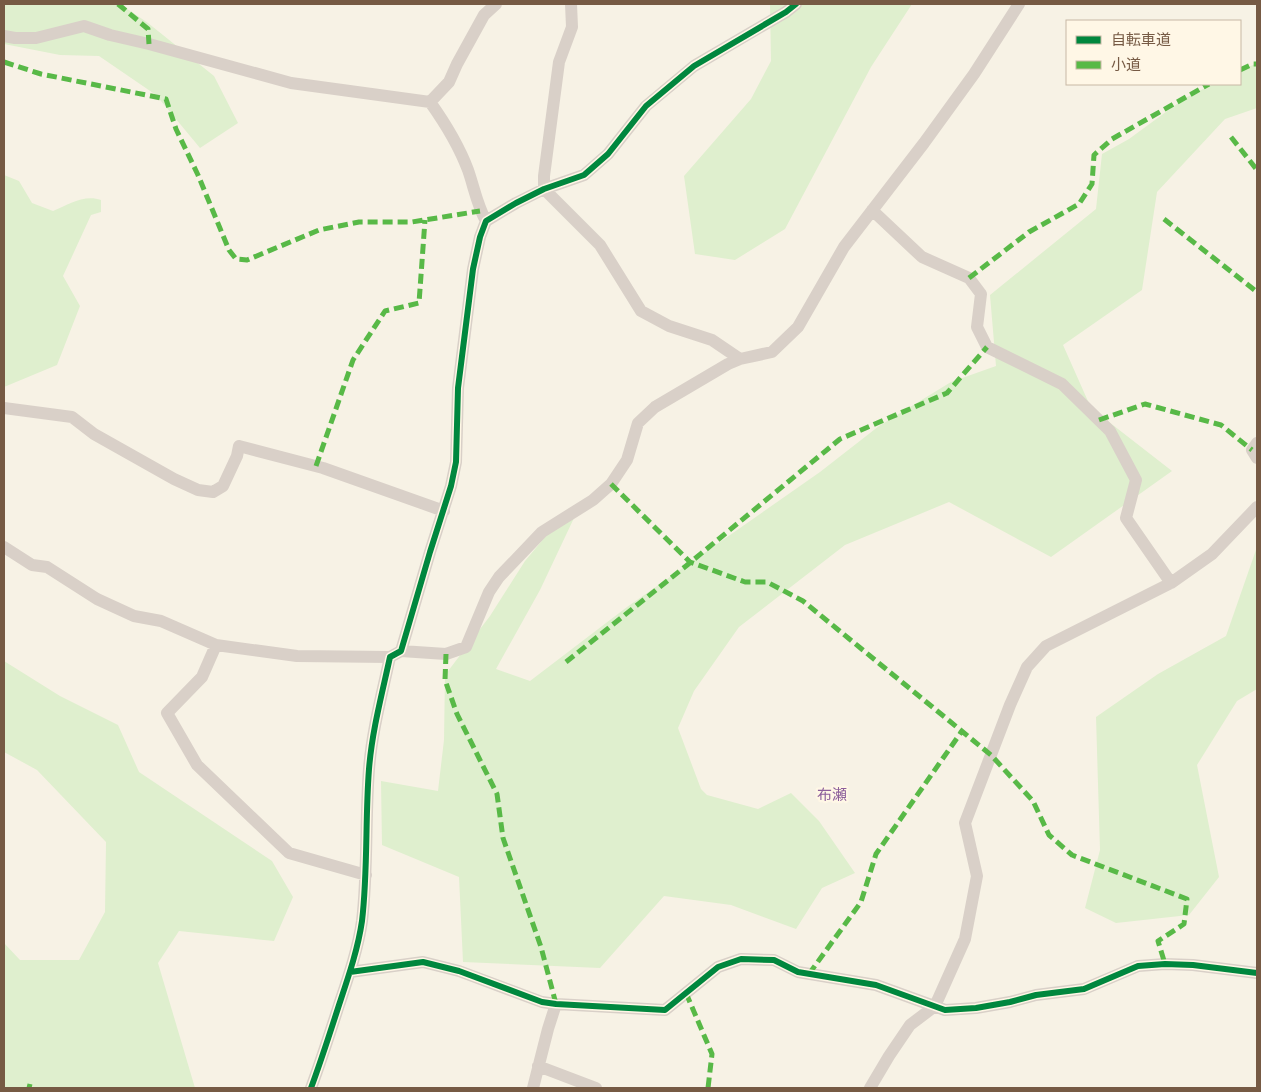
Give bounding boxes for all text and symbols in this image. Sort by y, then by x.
legend [1066,20,1241,85]
text: 自転車道 [1111,31,1171,48]
text: 小道 [1111,56,1141,73]
district label: 布瀬 [817,786,847,803]

